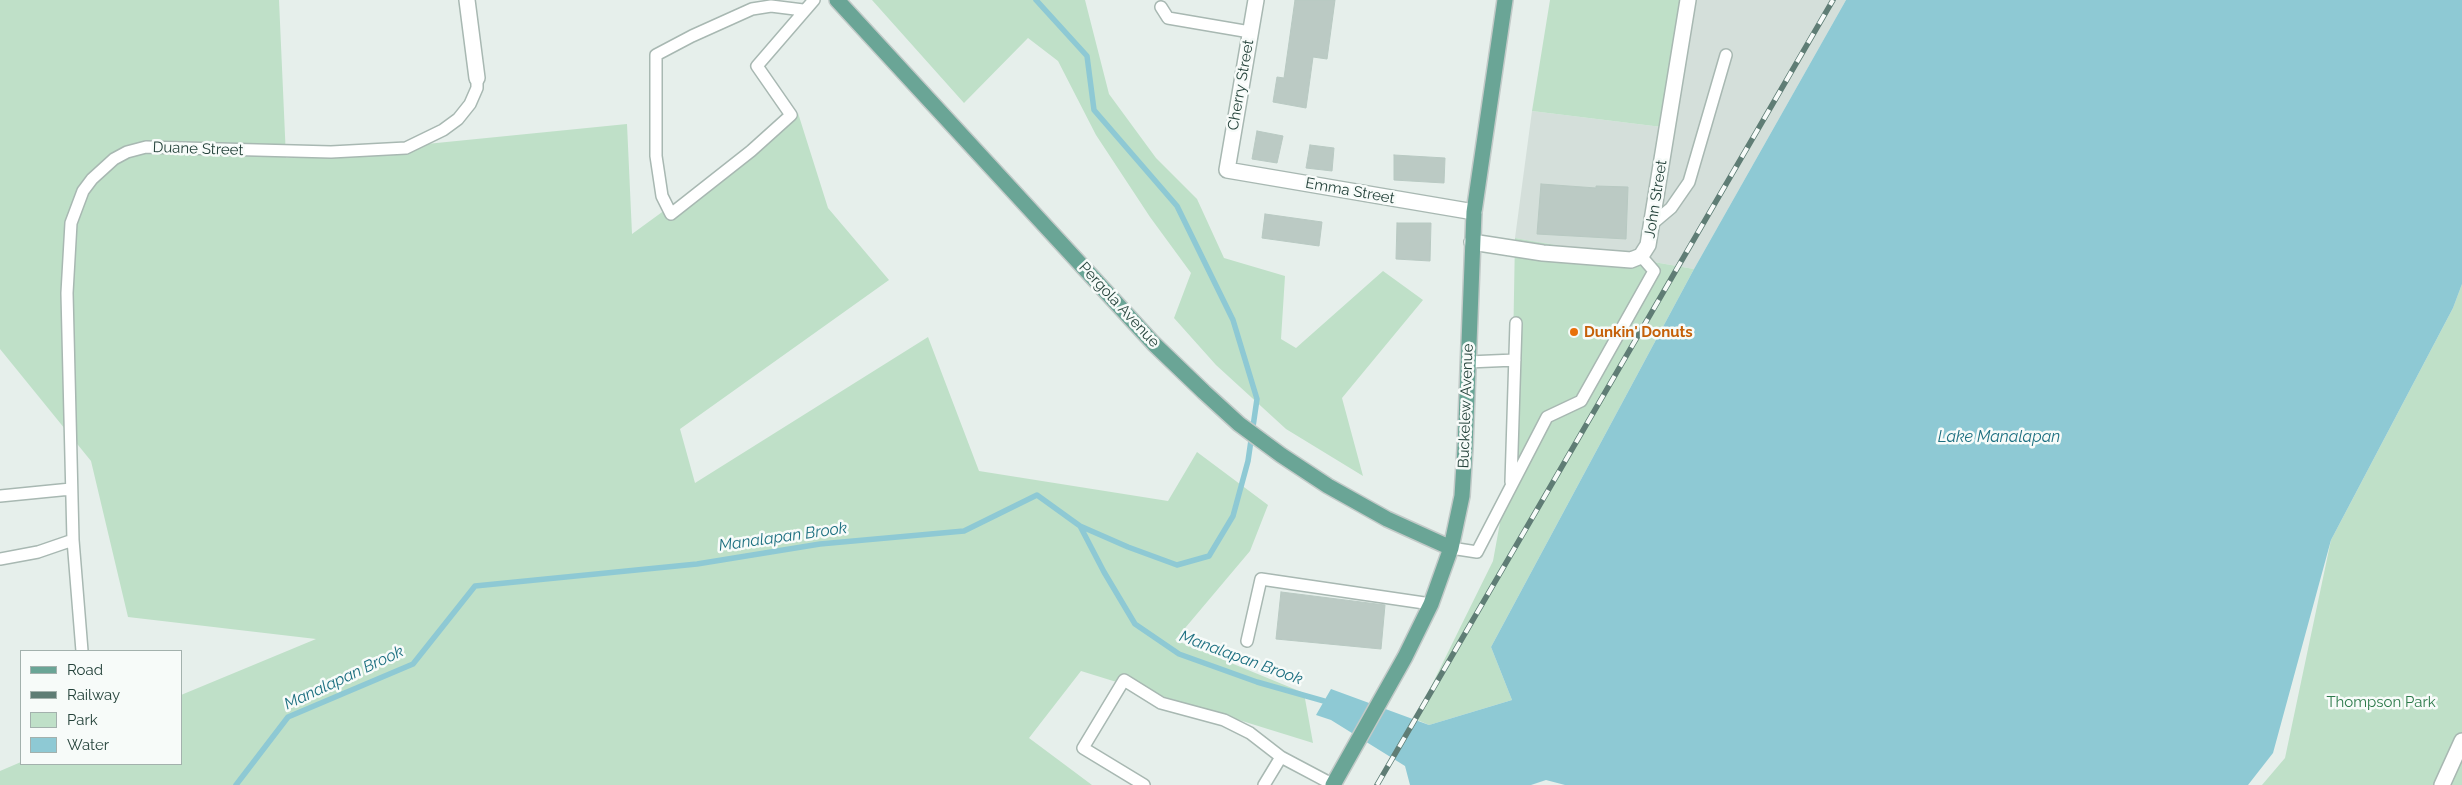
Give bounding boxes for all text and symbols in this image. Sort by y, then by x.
street label: Cherry Street [1224,38,1258,132]
street label: Duane Street [152,138,244,160]
street label: John Street [1641,159,1671,239]
street label: Emma Street [1304,174,1396,208]
street label: Pergola Avenue [1075,259,1163,351]
place label: Dunkin' Donuts [1584,323,1693,341]
marker: Dunkin' Donuts [1568,326,1580,338]
street label: Buckelew Avenue [1455,343,1477,469]
water label: Lake Manalapan [1938,427,2060,447]
water label: Manalapan Brook [718,518,848,556]
water label: Manalapan Brook [1177,627,1305,689]
water label: Manalapan Brook [281,642,407,714]
legend [20,650,182,765]
text: Road [67,661,103,679]
text: Railway [67,686,120,704]
park label: Thompson Park [2326,693,2436,711]
text: Park [67,711,98,729]
text: Water [67,736,109,754]

